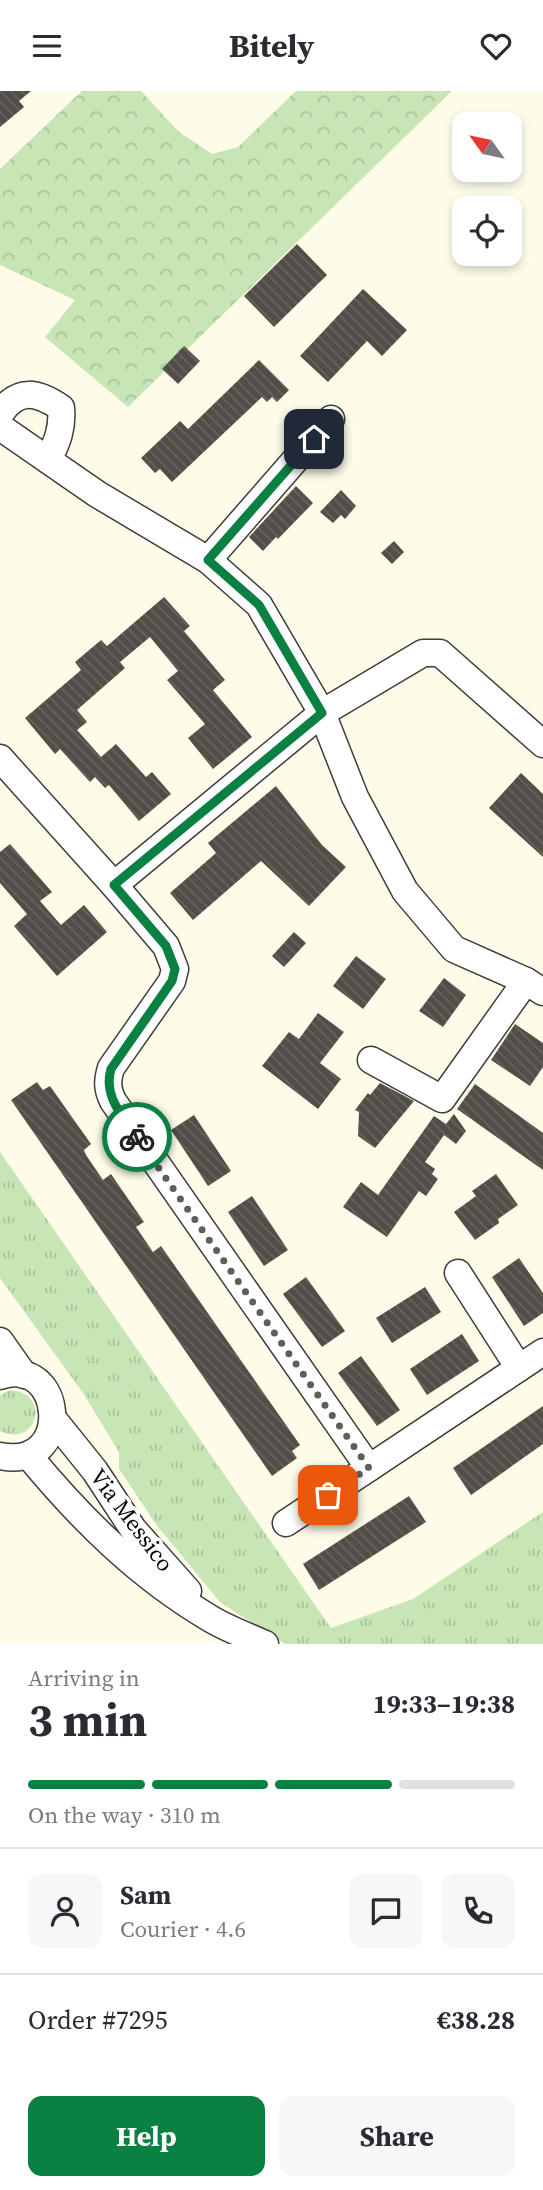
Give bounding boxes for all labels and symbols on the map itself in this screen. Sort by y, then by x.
north arrow [452,112,522,182]
pin [284,409,344,469]
courier [102,1102,172,1172]
street label: Via Messico [83,1462,181,1578]
pin [298,1465,358,1525]

